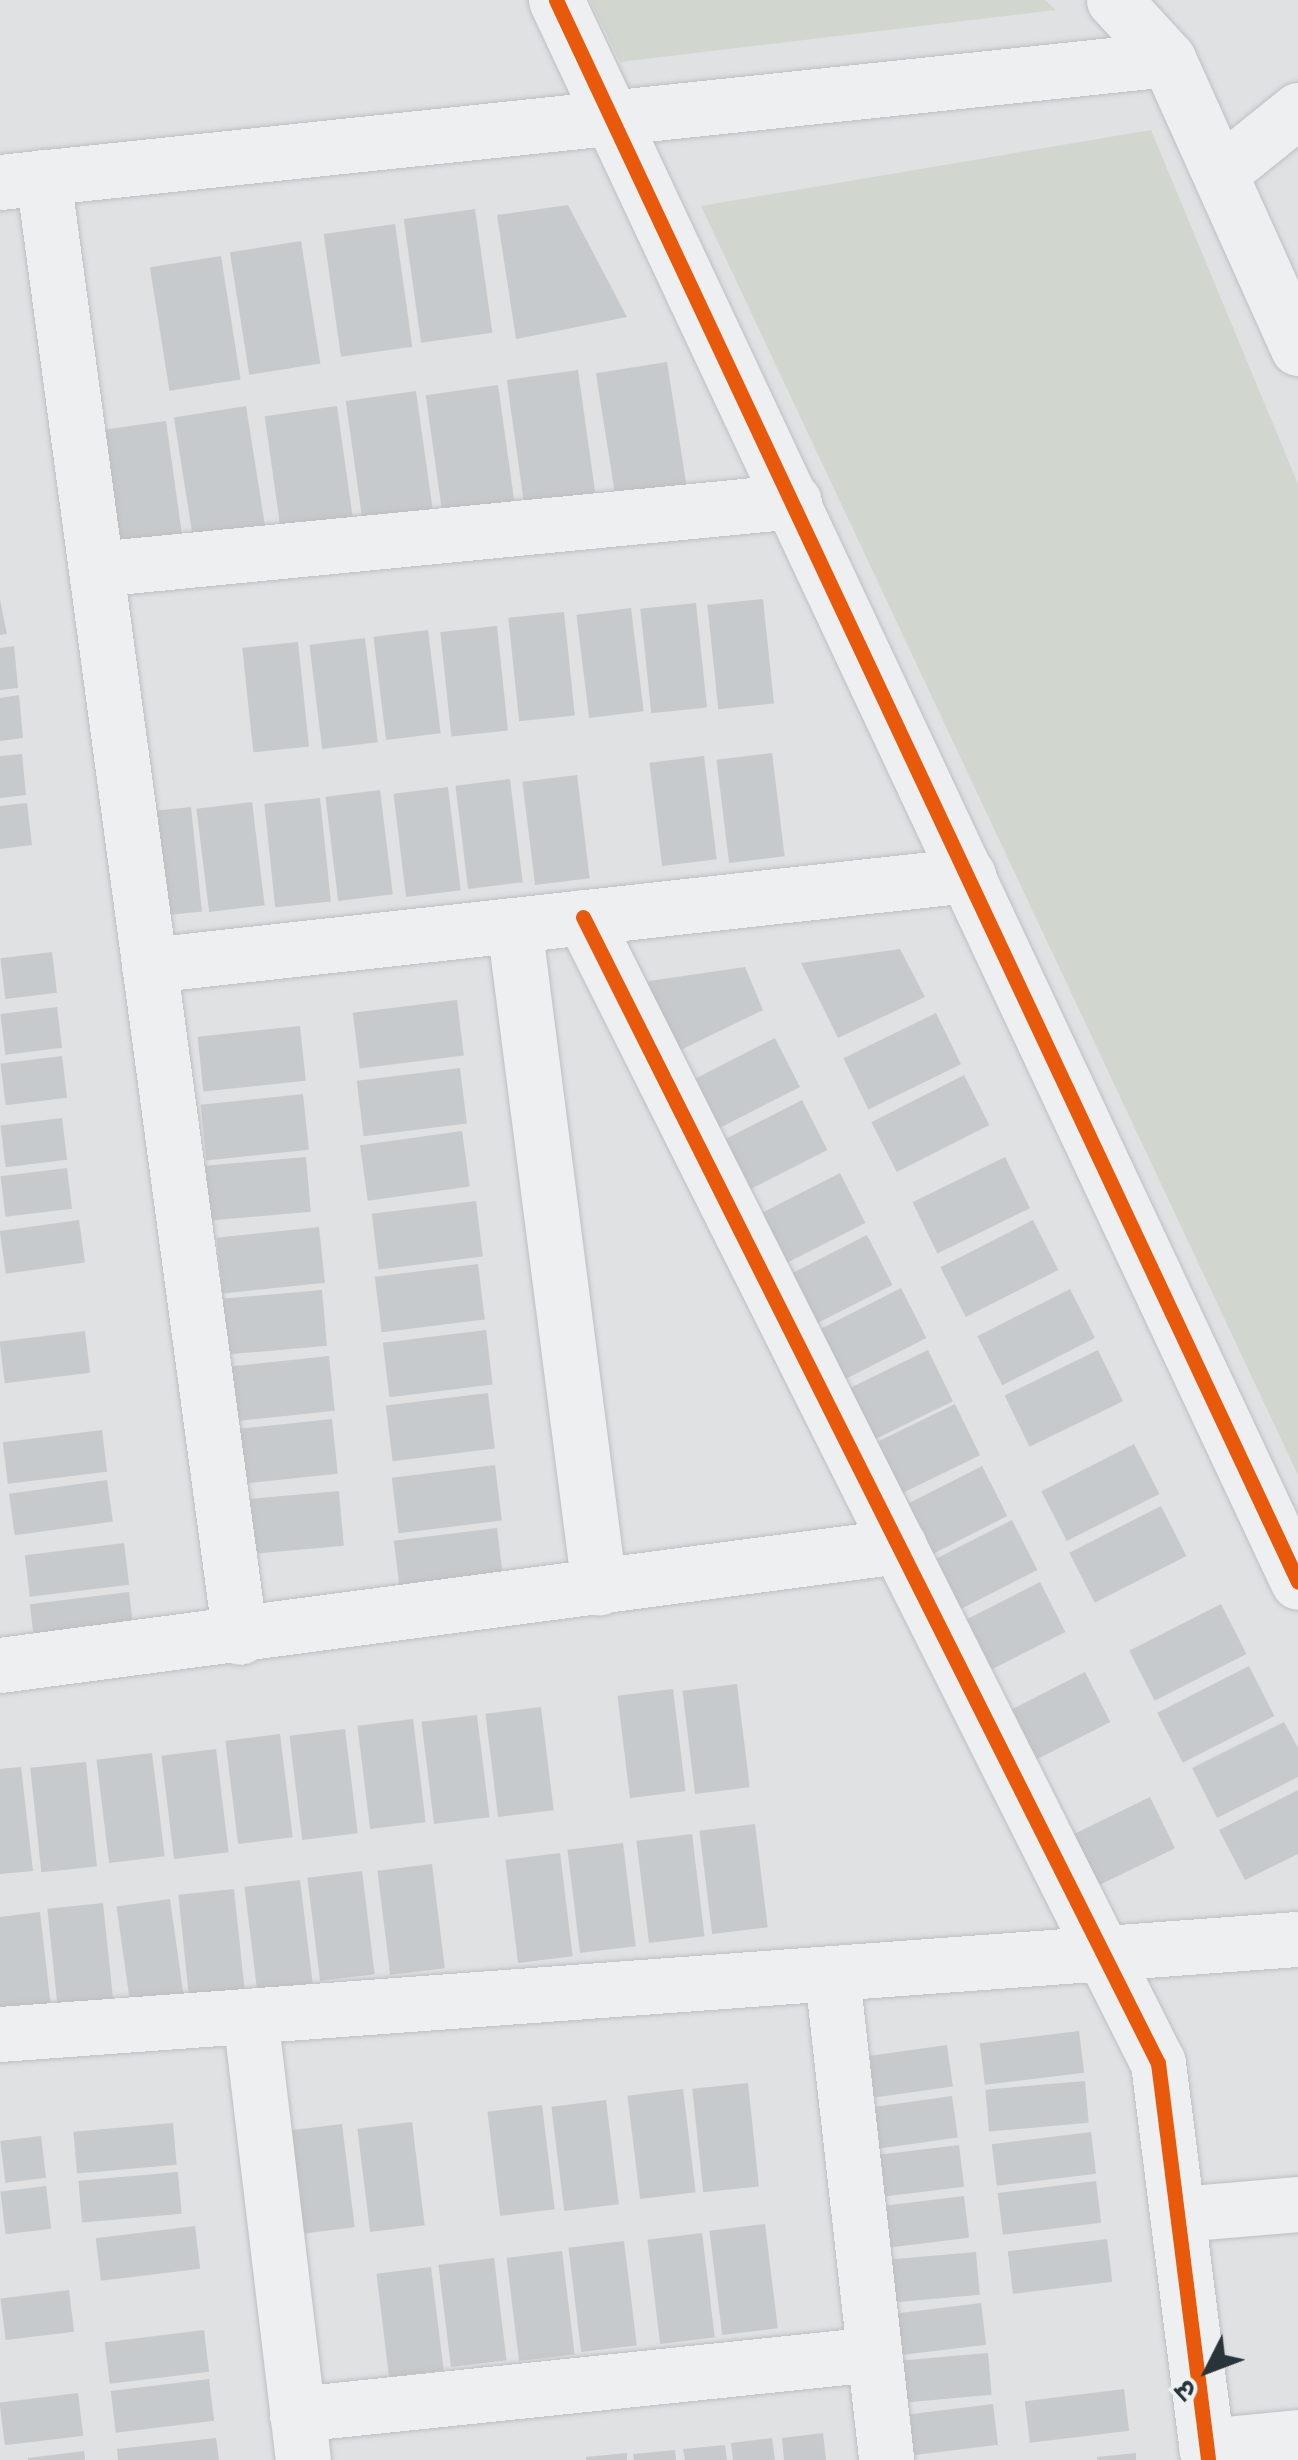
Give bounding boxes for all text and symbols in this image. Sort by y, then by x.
north arrow [1158,2320,1258,2420]
text: उ [1168,2374,1202,2407]

